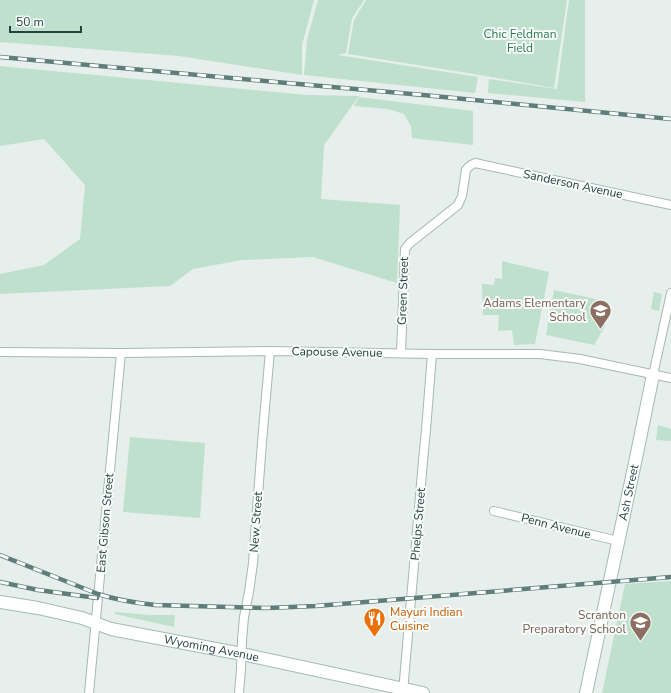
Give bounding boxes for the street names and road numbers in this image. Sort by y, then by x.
street label: Sanderson Avenue [522,166,624,202]
street label: Green Street [394,256,412,325]
street label: Capouse Avenue [292,343,382,361]
street label: Ash Street [615,462,643,522]
street label: East Gibson Street [93,472,117,573]
street label: Phelps Street [407,486,429,561]
street label: New Street [246,490,266,553]
street label: Penn Avenue [519,510,593,542]
street label: Wyoming Avenue [163,631,261,665]

